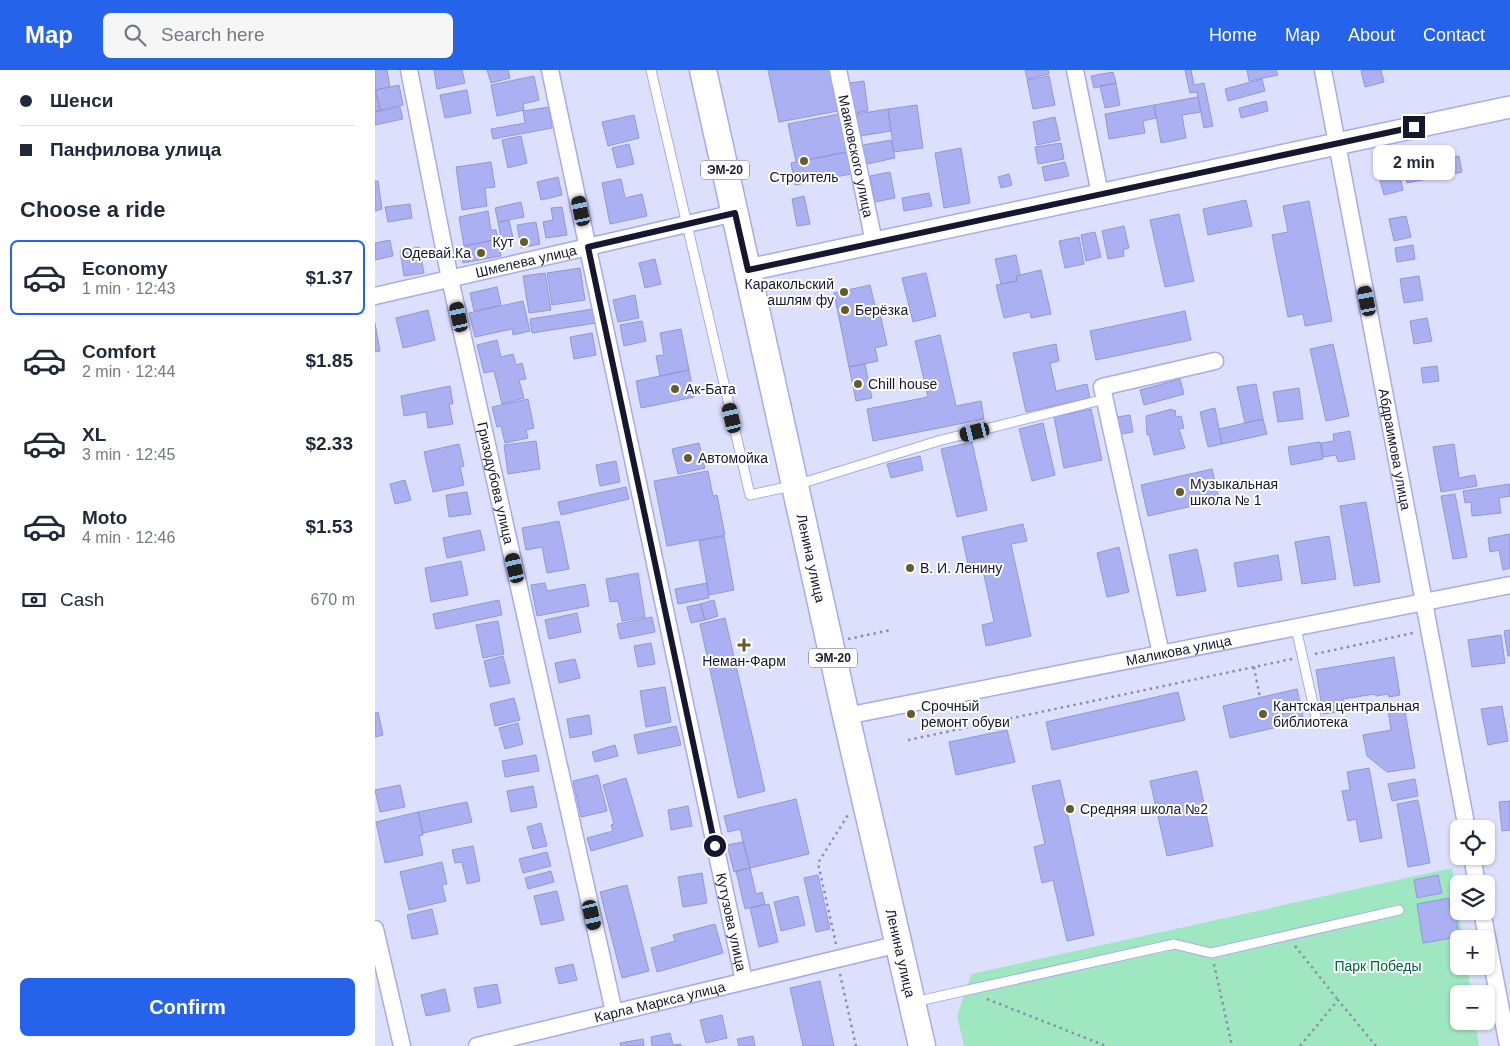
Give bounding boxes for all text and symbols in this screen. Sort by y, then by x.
search box [103,13,453,58]
text: Map [25,21,73,48]
icon: search [121,21,149,49]
text: Search here [161,24,265,45]
text: Home [1209,25,1257,45]
text: Map [1285,25,1320,45]
text: About [1348,25,1395,45]
text: Contact [1423,25,1485,45]
text: Шенси [50,90,113,111]
street label: Маяковского улица [835,93,877,219]
route end [1403,116,1425,138]
text: Панфилова улица [50,139,221,160]
callout: 2 min [1373,144,1455,180]
text: 2 min [1393,154,1435,171]
marker: Строитель [798,155,810,167]
road number: ЭМ-20 [701,160,749,180]
place label: Строитель [770,169,838,185]
car [570,195,591,227]
text: Choose a ride [20,197,165,222]
place label: Кут [492,234,515,250]
marker: Кут [518,236,530,248]
street label: Шмелева улица [474,242,578,281]
place label: Одевай.Ка [402,245,471,261]
marker: Одевай.Ка [475,247,487,259]
icon: car [22,255,67,300]
text: Economy [82,258,168,279]
text: $1.37 [305,267,353,288]
place label: Каракольский ашлям фу [744,276,834,308]
text: 1 min · 12:43 [82,280,175,297]
car [1356,285,1377,317]
marker: Каракольский ашлям фу [838,286,850,298]
car [448,301,469,333]
place label: Берёзка [855,302,908,318]
marker: Берёзка [839,304,851,316]
icon: car [22,338,67,383]
text: Comfort [82,341,156,362]
text: $1.85 [305,350,353,371]
text: 2 min · 12:44 [82,363,175,380]
place label: Chill house [868,376,937,392]
marker: Chill house [852,378,864,390]
place label: Ак-Бата [685,381,736,397]
marker: Ак-Бата [669,383,681,395]
street label: Абдраимова улица [1376,387,1414,511]
car [721,402,742,434]
street label: Гризодубова улица [474,420,517,546]
icon: car [22,421,67,466]
car [958,421,991,443]
text: XL [82,424,106,445]
text: $2.33 [305,433,353,454]
text: 3 min · 12:45 [82,446,175,463]
place label: Автомойка [698,450,768,466]
marker: Автомойка [682,452,694,464]
place label: Музыкальная школа № 1 [1190,476,1278,508]
marker: Музыкальная школа № 1 [1174,486,1186,498]
icon: car [22,504,67,549]
text: Moto [82,507,127,528]
street label: Ленина улица [793,512,829,604]
text: $1.53 [305,516,353,537]
text: 4 min · 12:46 [82,529,175,546]
car [504,552,525,584]
place label: В. И. Ленину [920,560,1002,576]
marker: В. И. Ленину [904,562,916,574]
icon: cash [20,586,48,614]
text: Cash [60,589,104,610]
text: 670 m [311,591,355,608]
street label: Маликова улица [1124,632,1233,669]
marker: Неман-Фарм [738,639,750,651]
road number: ЭМ-20 [809,648,857,668]
place label: Неман-Фарм [702,653,786,669]
place label: Срочный ремонт обуви [921,698,1010,730]
place label: Кантская центральная библиотека [1273,698,1420,730]
marker: Срочный ремонт обуви [905,708,917,720]
marker: Кантская центральная библиотека [1257,708,1269,720]
place label: Средняя школа №2 [1080,801,1208,817]
marker: Средняя школа №2 [1064,803,1076,815]
map controls [1450,820,1495,1030]
button: locate [1450,820,1495,865]
route start [704,835,726,857]
street label: Кутузова улица [713,871,750,973]
button: layers [1450,875,1495,920]
car [581,899,602,931]
street label: Ленина улица [883,907,919,999]
button: + [1450,930,1495,975]
park label: Парк Победы [1334,958,1422,974]
button: Confirm [20,978,355,1036]
street label: Карла Маркса улица [593,978,727,1025]
button: − [1450,985,1495,1030]

